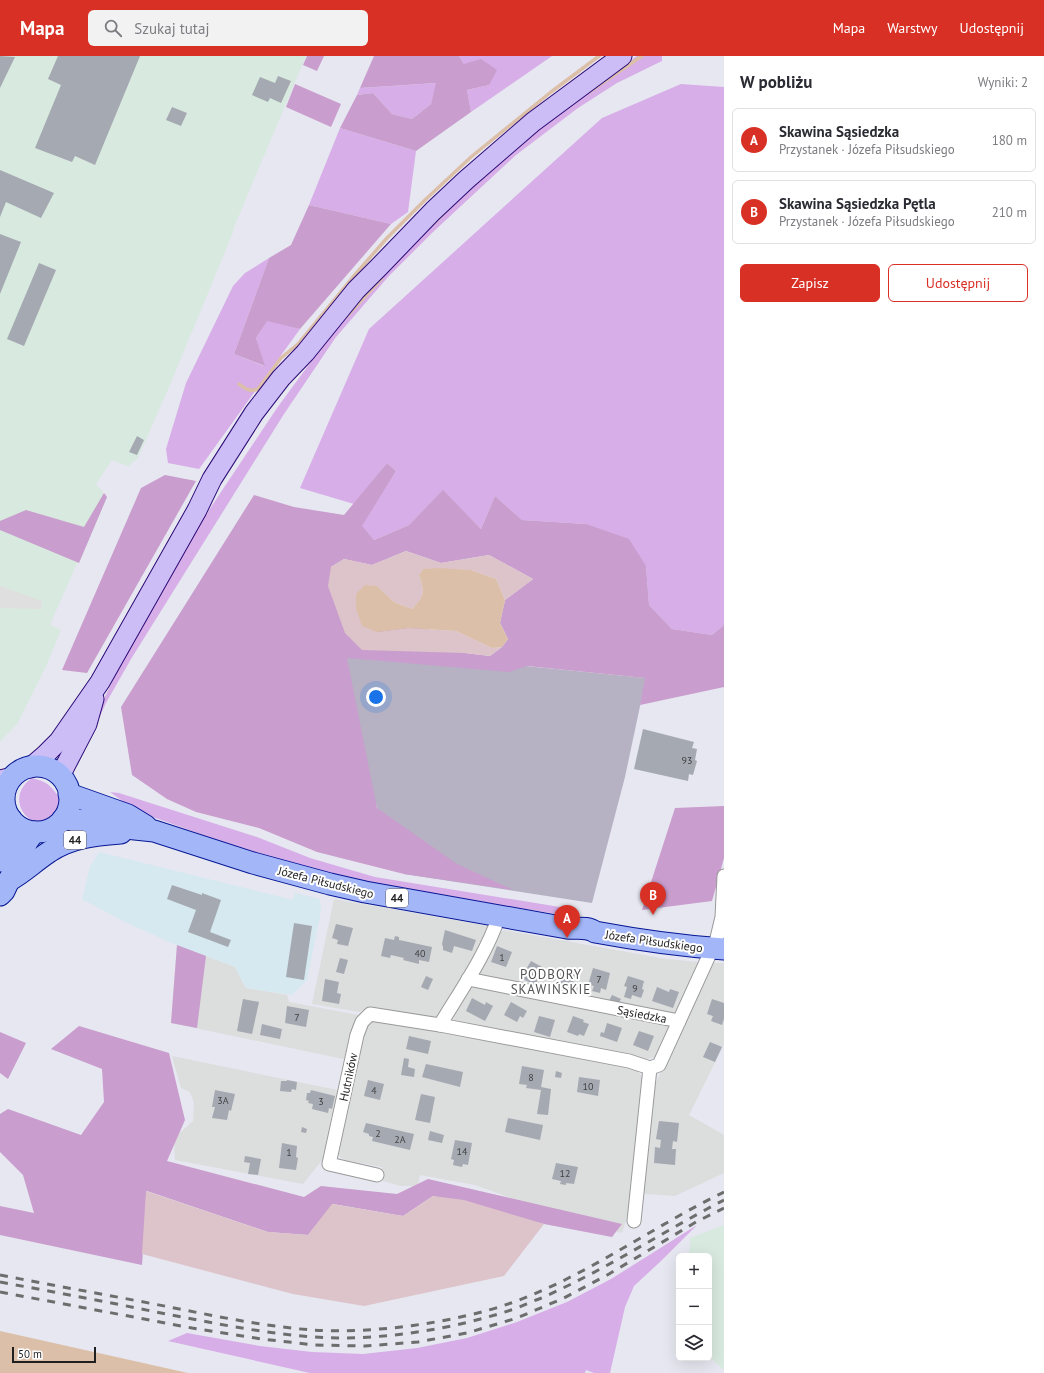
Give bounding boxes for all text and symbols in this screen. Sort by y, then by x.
search box [88,10,368,46]
text: Mapa [20,16,64,40]
icon: search [102,17,124,39]
text: Szukaj tutaj [134,19,209,38]
text: Mapa [833,19,865,37]
text: Warstwy [887,19,938,37]
text: Udostępnij [960,19,1024,37]
text: W pobliżu [740,71,812,93]
text: Wyniki: 2 [978,74,1028,91]
text: Skawina Sąsiedzka [779,122,899,141]
text: A [750,132,758,149]
text: 180 m [992,132,1027,149]
text: Przystanek · Józefa Piłsudskiego [779,141,955,158]
text: Skawina Sąsiedzka Pętla [779,194,936,213]
text: B [750,204,758,221]
text: 210 m [992,204,1027,221]
text: Przystanek · Józefa Piłsudskiego [779,213,955,230]
button: Zapisz [740,264,880,302]
button: Udostępnij [888,264,1028,302]
your location [366,687,386,707]
house number: 93 [682,754,692,767]
road number: 44 [64,831,86,849]
street label: Józefa Piłsudskiego [276,863,375,901]
pin: B [640,882,666,915]
road number: 44 [386,889,408,907]
pin: A [554,905,580,938]
street label: Józefa Piłsudskiego [603,927,704,955]
house number: 40 [415,947,426,960]
house number: 1 [499,951,505,964]
district label: PODBORY SKAWIŃSKIE [511,966,591,998]
house number: 7 [596,973,602,986]
house number: 9 [632,982,638,995]
street label: Sąsiedzka [616,1002,668,1026]
house number: 7 [294,1011,300,1024]
street label: Hutników [336,1051,360,1103]
house number: 8 [528,1071,534,1084]
house number: 10 [583,1080,594,1093]
house number: 4 [371,1084,377,1097]
house number: 3A [217,1094,229,1107]
house number: 3 [318,1095,324,1108]
house number: 2 [375,1127,381,1140]
house number: 2A [394,1133,406,1146]
house number: 14 [457,1145,468,1158]
house number: 1 [286,1146,292,1159]
house number: 12 [560,1167,570,1180]
map controls [676,1253,712,1361]
button: + [676,1253,712,1289]
button: − [676,1289,712,1325]
button: layers [676,1325,712,1361]
scale bar [12,1345,96,1364]
text: 50 m [18,1347,42,1361]

